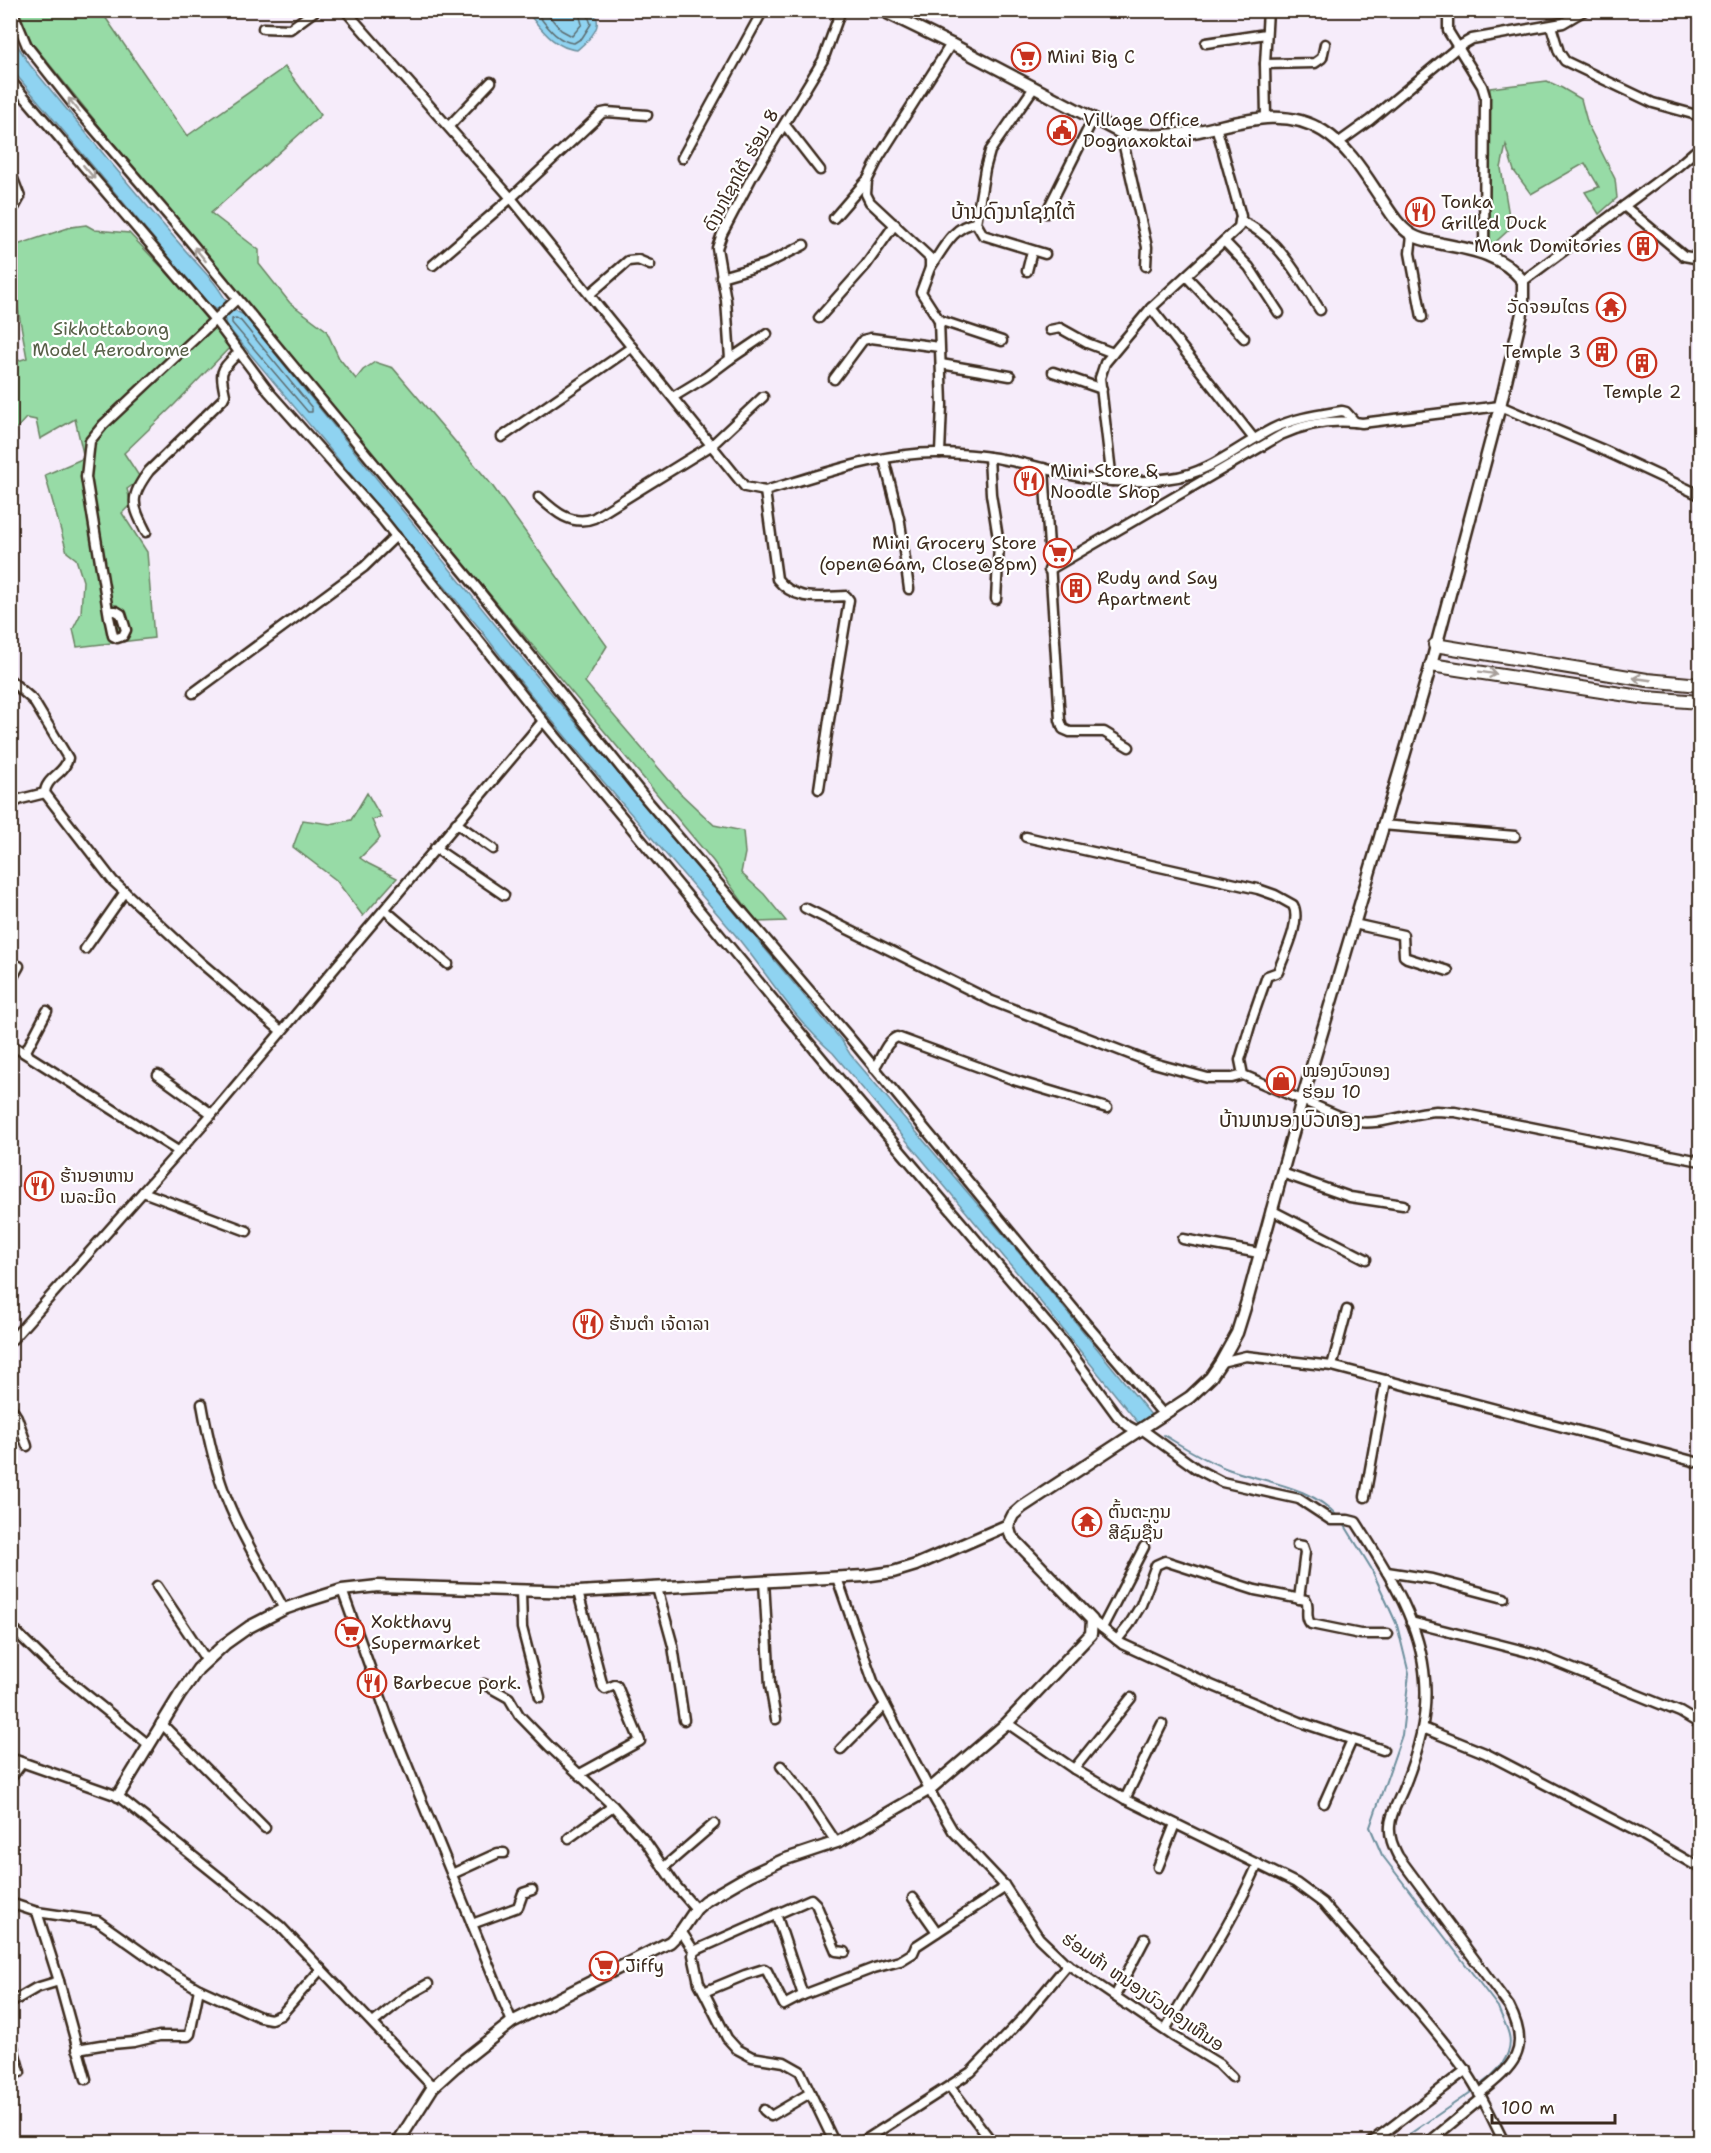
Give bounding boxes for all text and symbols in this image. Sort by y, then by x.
supermarket icon: Mini Big C [1010,41,1042,73]
place label: Mini Big C [1047,45,1135,69]
one-way arrow [67,98,81,113]
street label: ດົງນາໂຊກໃຕ້ ຮ່ອມ 8 [697,104,785,236]
place label: Village Office Dognaxoktai [1083,108,1200,153]
public building icon: Village Office Dognaxoktai [1046,114,1078,146]
one-way arrow [83,164,96,180]
place label: Tonka Grilled Duck [1441,190,1547,235]
restaurant icon: Tonka Grilled Duck [1404,196,1436,228]
district label: ບ້ານດົງນາໂຊກໃຕ້ [951,198,1076,226]
building icon: Monk Domitories [1627,230,1659,262]
place label: Monk Domitories [1474,234,1622,258]
one-way arrow [193,247,207,262]
temple icon: ວັດຈອມໄຕຣ [1595,291,1627,323]
place label: ວັດຈອມໄຕຣ [1507,295,1590,319]
park label: Sikhottabong Model Aerodrome [32,317,190,362]
building icon: Temple 3 [1586,336,1618,368]
place label: Temple 3 [1502,340,1581,364]
building icon: Temple 2 [1626,347,1658,379]
place label: Temple 2 [1603,380,1681,404]
place label: Mini Store & Noodle Shop [1050,459,1160,504]
restaurant icon: Mini Store & Noodle Shop [1013,465,1045,497]
place label: Mini Grocery Store (open@6am, Close@8pm) [819,531,1037,576]
supermarket icon: Mini Grocery Store (open@6am, Close@8pm) [1042,537,1074,569]
place label: Rudy and Say Apartment [1097,566,1218,611]
building icon: Rudy and Say Apartment [1060,572,1092,604]
one-way arrow [1478,668,1498,679]
one-way arrow [1633,673,1653,684]
place label: ໝອງບົວທອງ ຮ່ອມ 10 [1302,1059,1390,1104]
shop icon: ໝອງບົວທອງ ຮ່ອມ 10 [1265,1065,1297,1097]
district label: ບ້ານຫນອງບົວທອງ [1219,1106,1361,1134]
place label: ຮ້ານອາຫານ ເນລະມິດ [60,1164,134,1209]
restaurant icon: ຮ້ານອາຫານ ເນລະມິດ [23,1170,55,1202]
restaurant icon: ຮ້ານຕຳ ເຈ້ດາລາ [572,1308,604,1340]
place label: ຮ້ານຕຳ ເຈ້ດາລາ [609,1312,710,1336]
place label: ຕົ້ນຕະກູນ ສີຊົມຊື່ນ [1108,1499,1171,1545]
temple icon: ຕົ້ນຕະກູນ ສີຊົມຊື່ນ [1071,1506,1103,1538]
place label: Xokthavy Supermarket [371,1610,481,1655]
supermarket icon: Xokthavy Supermarket [334,1616,366,1648]
restaurant icon: Barbecue pork. [356,1667,388,1699]
place label: Barbecue pork. [393,1671,521,1695]
street label: ຮ່ອມຫ້າ ຫນອງບົວທອງເຫືນອ [1057,1927,1229,2057]
supermarket icon: Jiffy [588,1950,620,1982]
place label: Jiffy [625,1954,664,1978]
scale bar [1492,2087,1615,2125]
text: 100 m [1501,2096,1555,2120]

